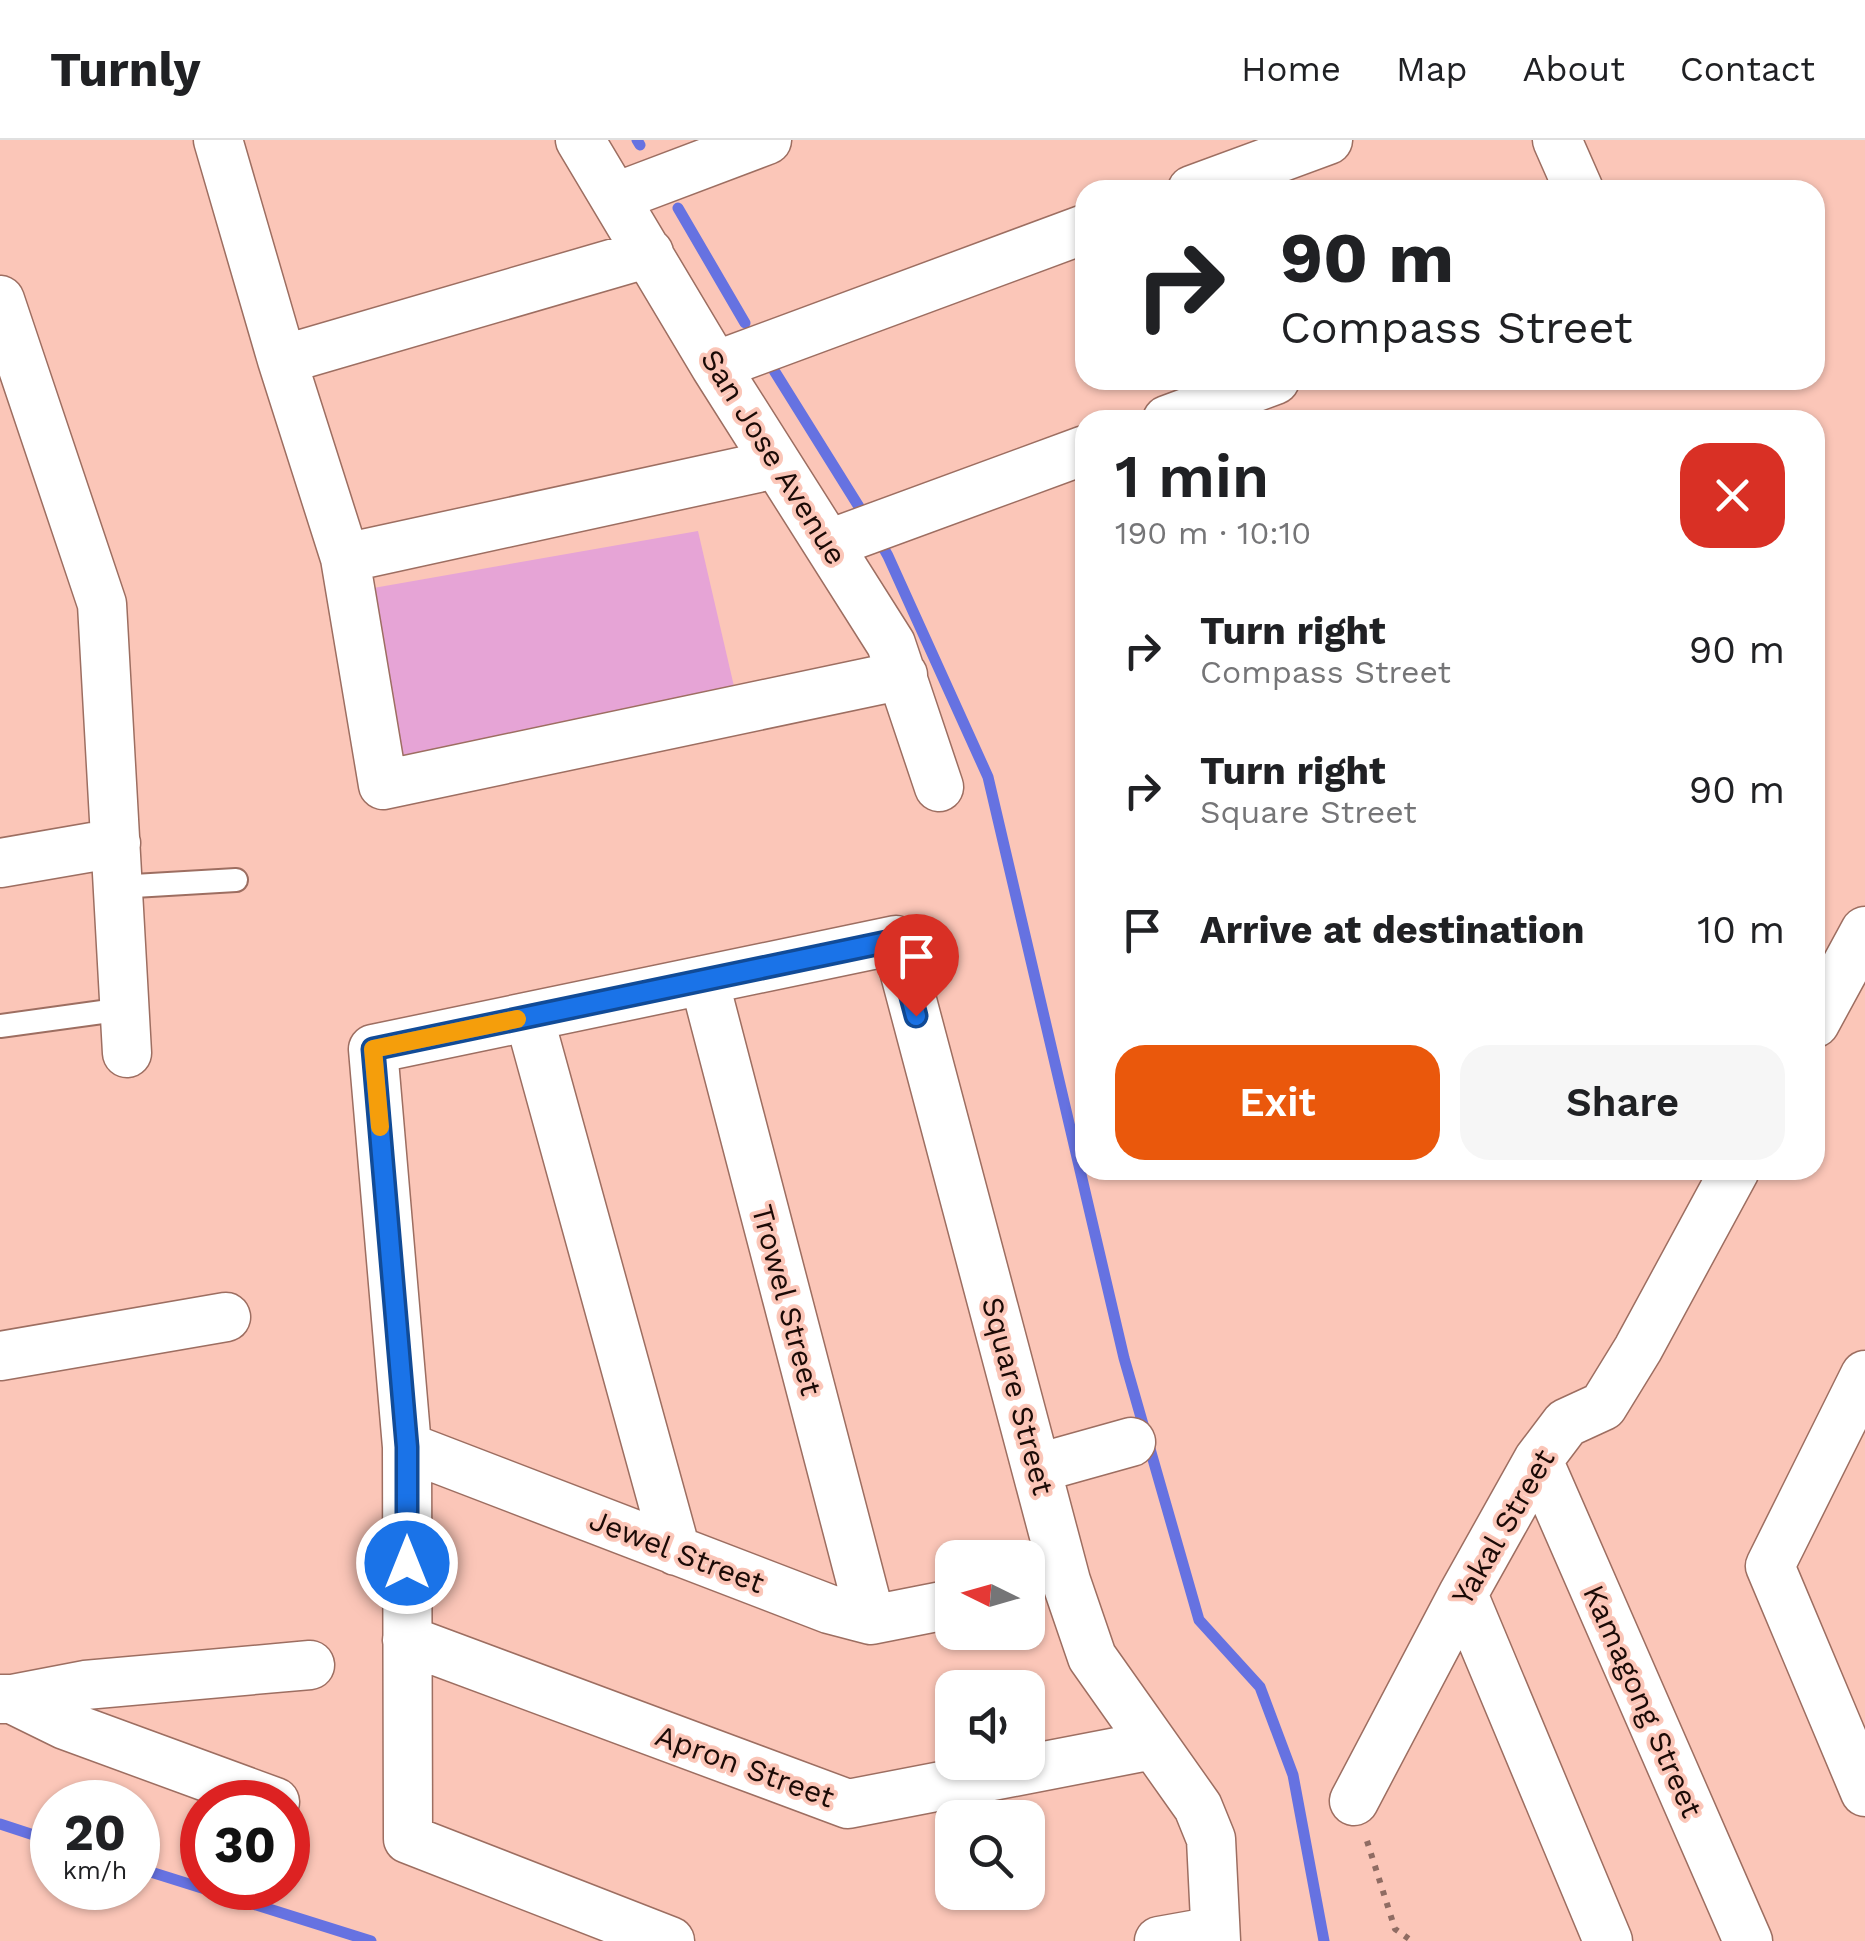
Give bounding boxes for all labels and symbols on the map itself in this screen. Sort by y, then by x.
street label: San Jose Avenue [694,343,854,571]
pin [874,914,959,1017]
street label: Trowel Street [745,1201,829,1400]
street label: Square Street [975,1293,1061,1499]
street label: Yakal Street [1444,1443,1562,1611]
street label: Jewel Street [585,1502,770,1601]
position arrow [355,1511,459,1615]
north arrow [935,1540,1045,1650]
street label: Kamagong Street [1576,1579,1710,1823]
street label: Apron Street [651,1717,839,1815]
speed limit sign: 30 [180,1780,310,1910]

